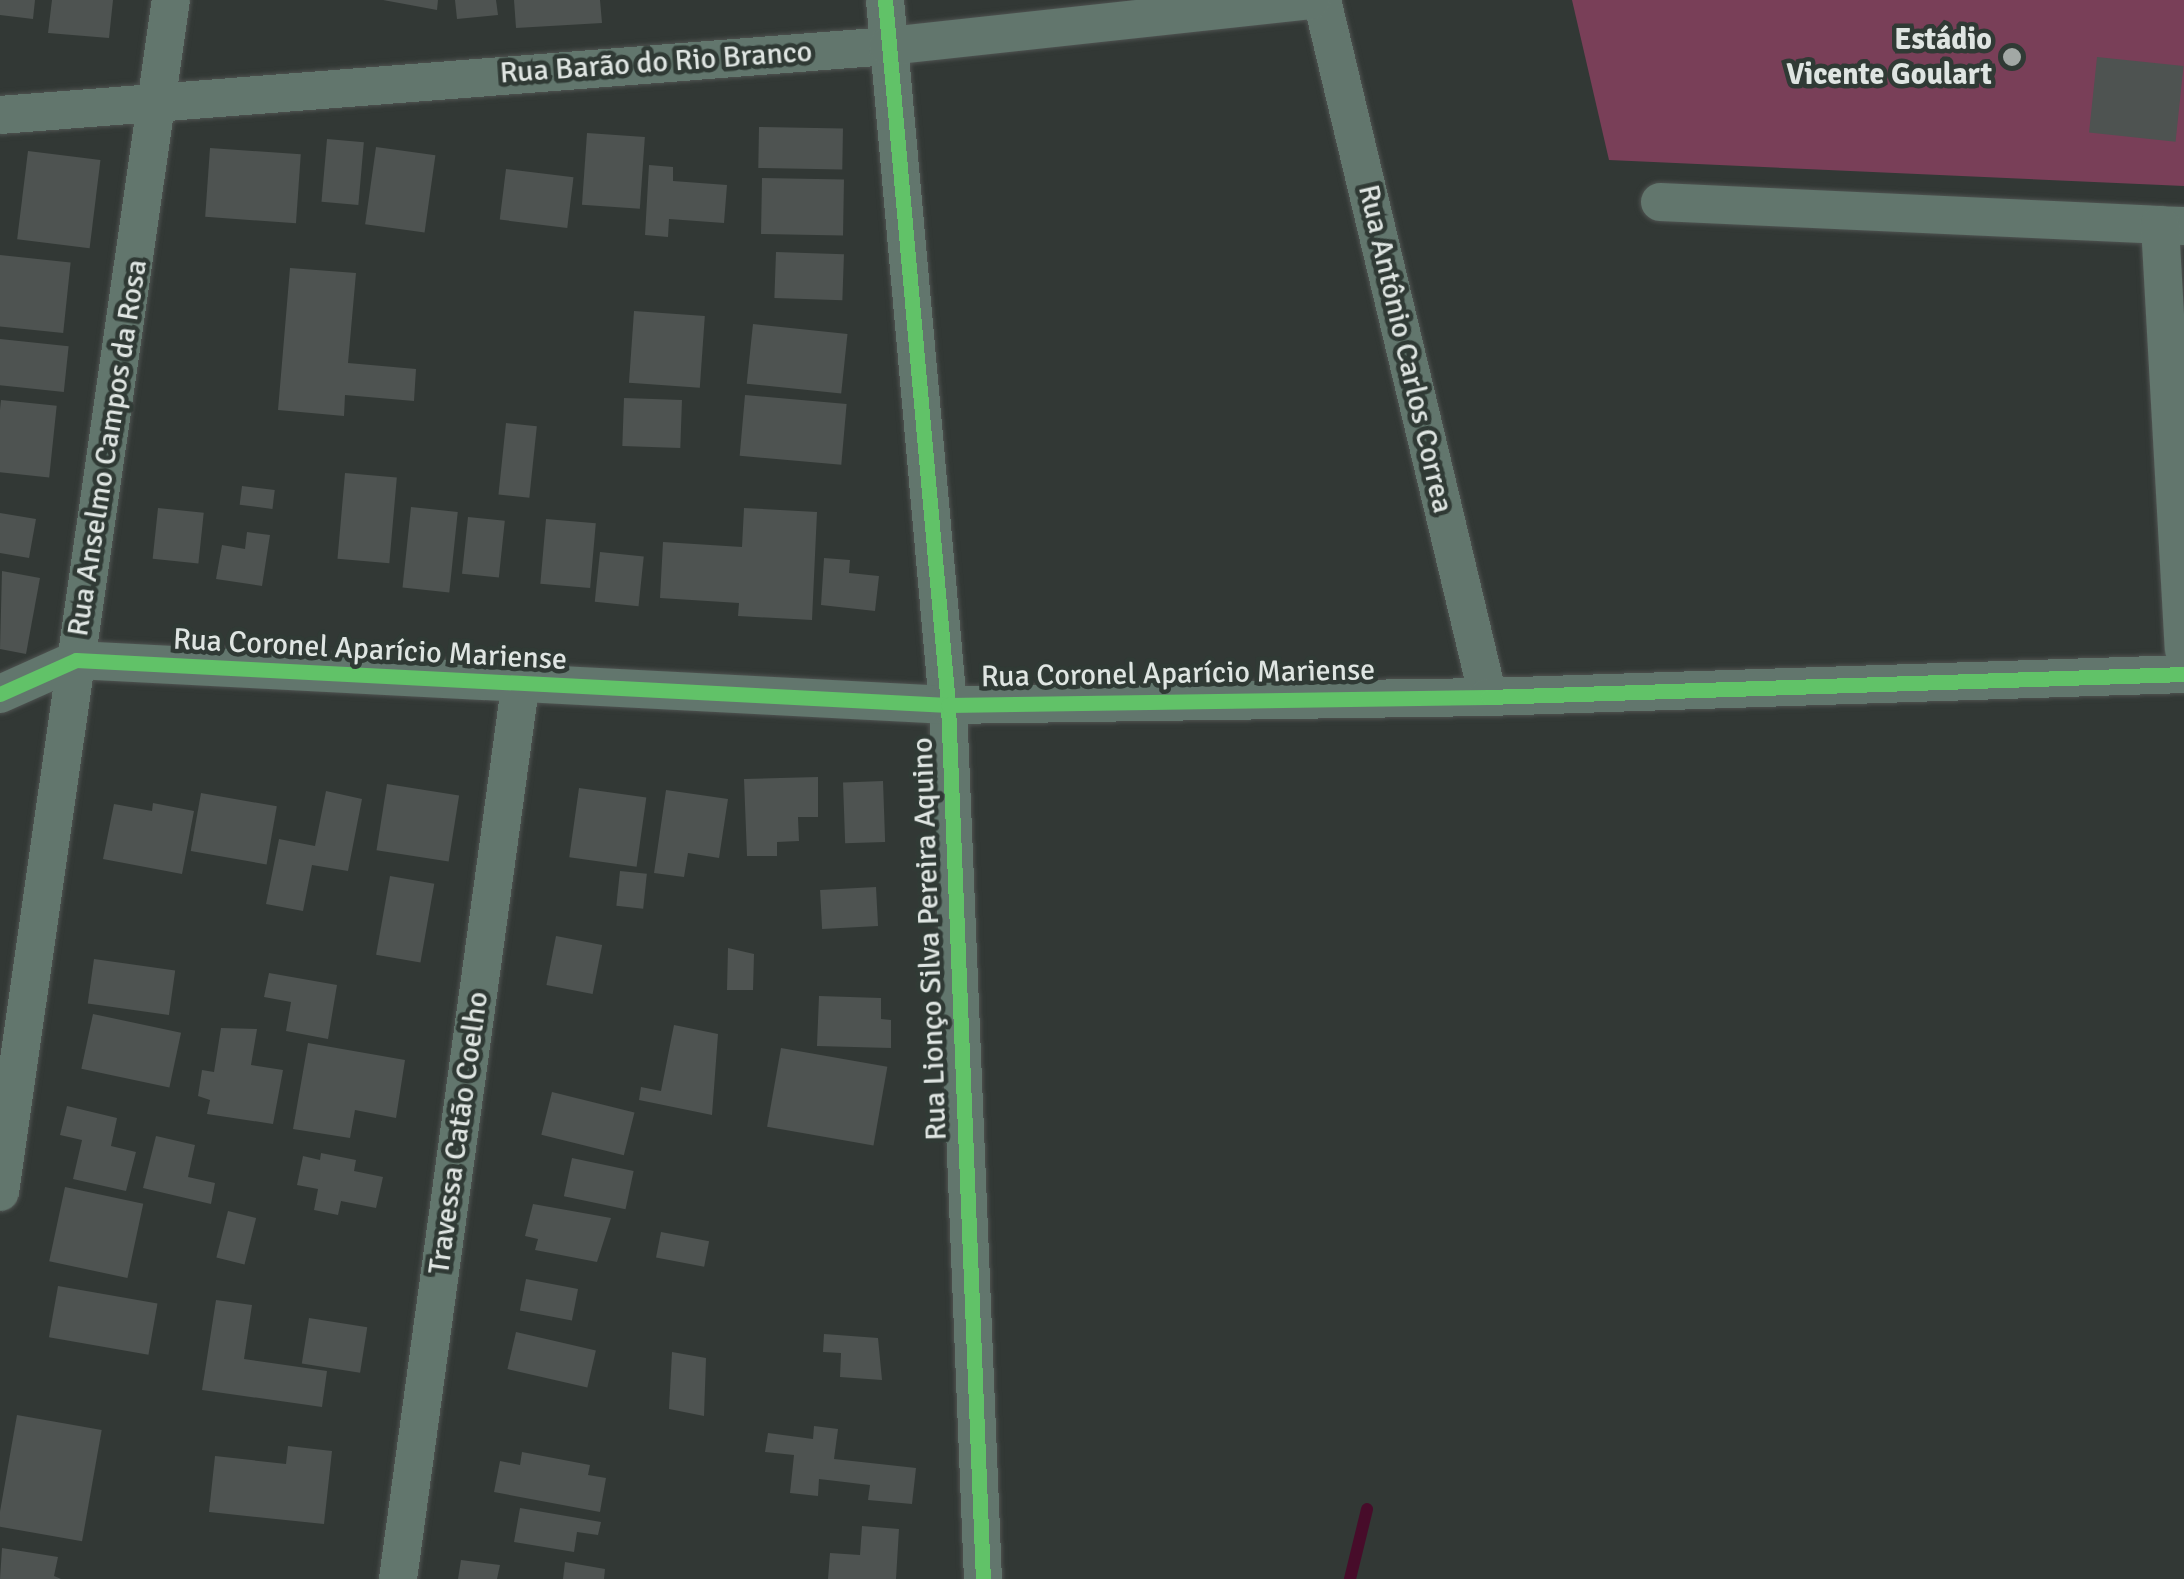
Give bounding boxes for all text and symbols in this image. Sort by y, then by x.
place label: Estádio Vicente Goulart [1786,22,1992,92]
street label: Rua Barão do Rio Branco [499,34,813,92]
marker: Estádio Vicente Goulart [2001,46,2023,68]
street label: Rua Antônio Carlos Correa [1350,181,1460,517]
street label: Rua Anselmo Campos da Rosa [60,257,156,639]
street label: Rua Coronel Aparício Mariense [172,622,568,678]
street label: Rua Coronel Aparício Mariense [980,653,1376,695]
street label: Rua Lionço Silva Pereira Aquino [905,737,955,1141]
street label: Travessa Catão Coelho [421,989,497,1277]

